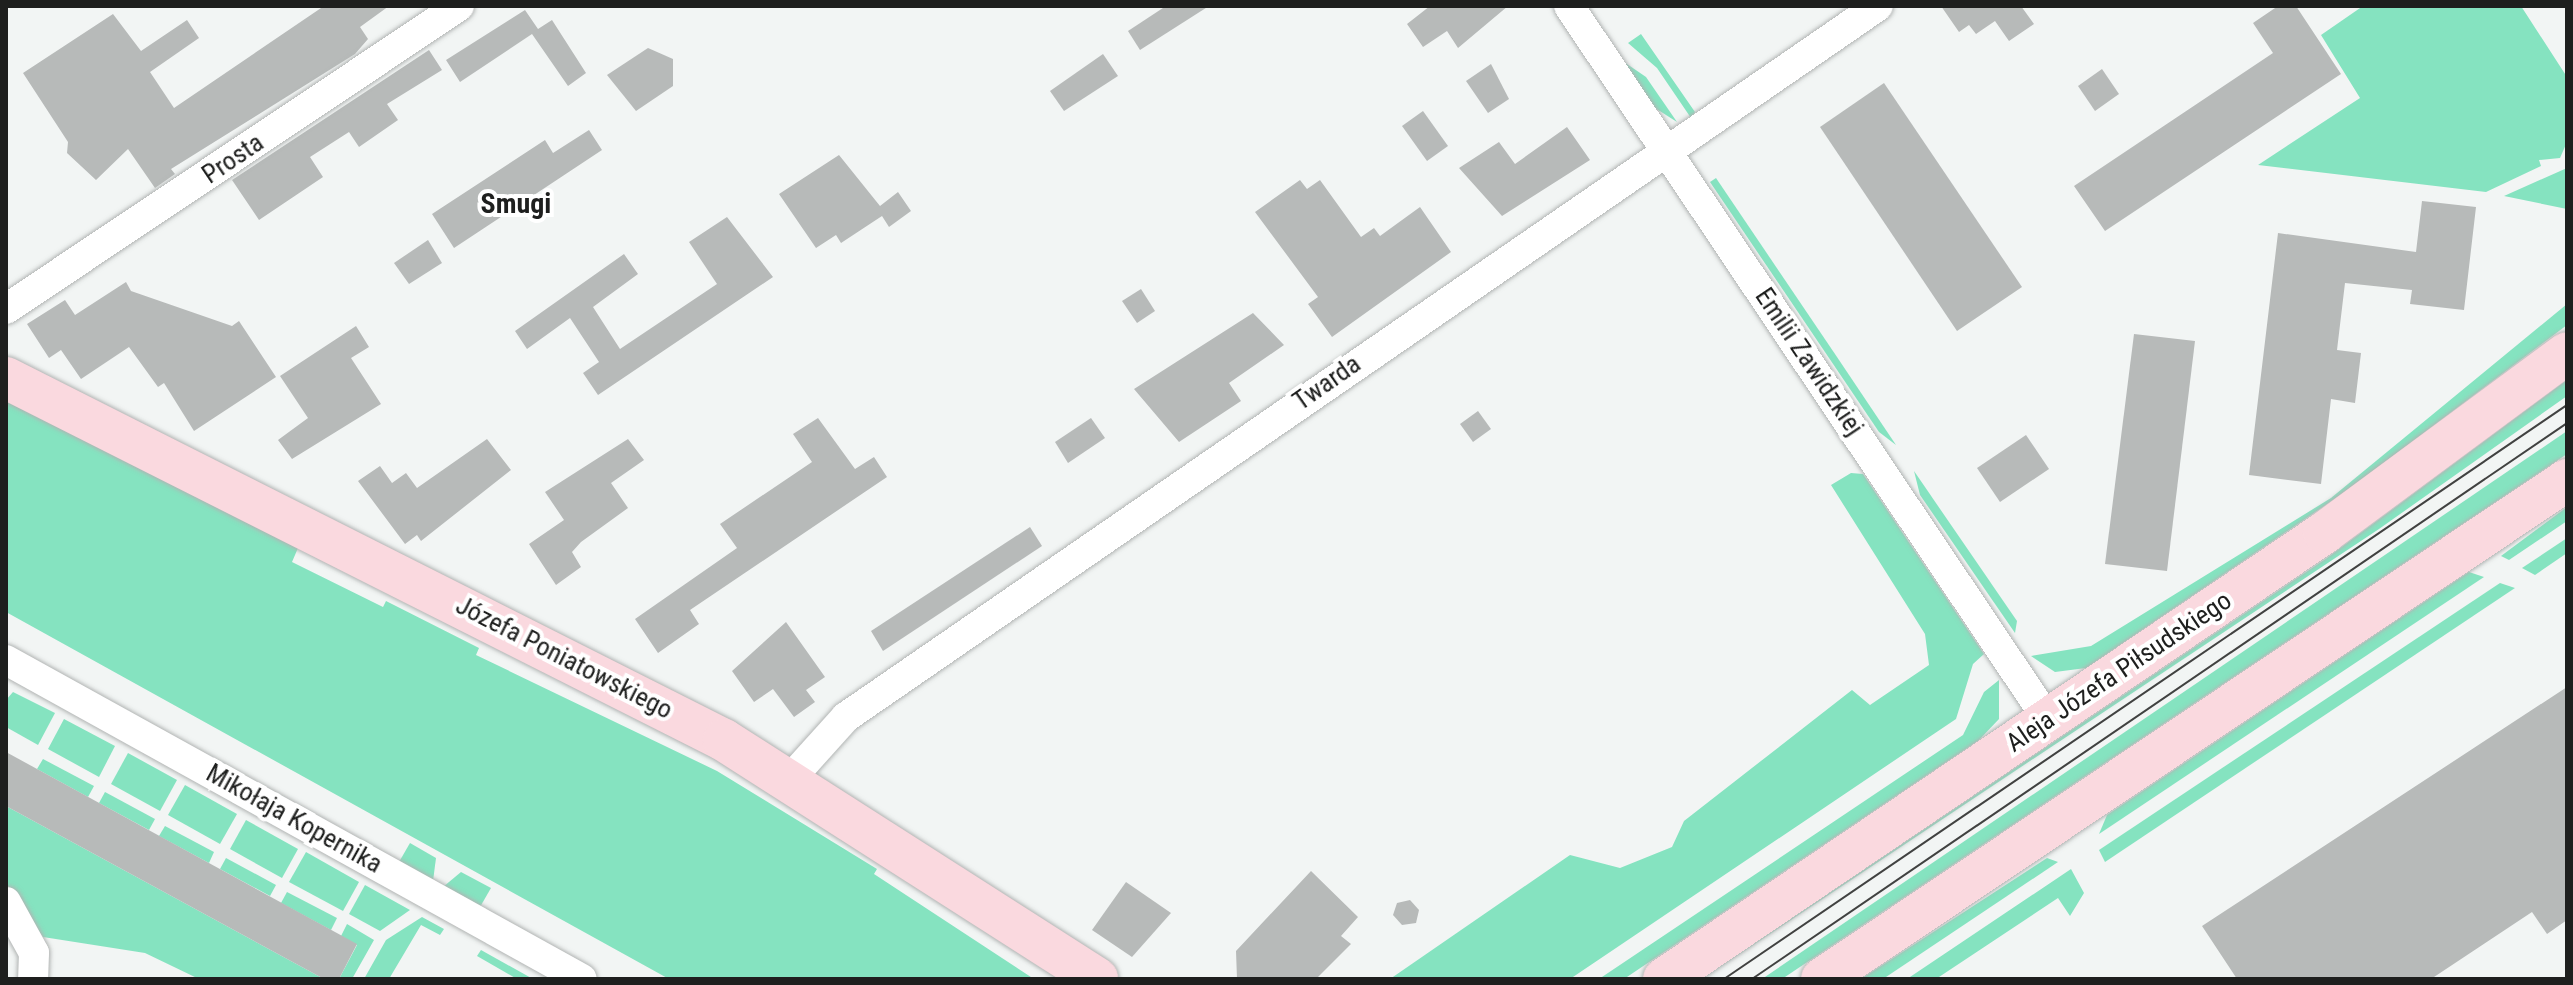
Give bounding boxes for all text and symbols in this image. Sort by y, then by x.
street label: Prosta [196,127,270,191]
district label: Smugi [481,187,551,221]
street label: Emilii Zawidzkiej [1748,282,1870,442]
street label: Twarda [1287,349,1367,417]
street label: Aleja Józefa Piłsudskiego [2001,585,2237,759]
street label: Józefa Poniatowskiego [451,590,677,726]
street label: Mikołaja Kopernika [201,758,387,880]

